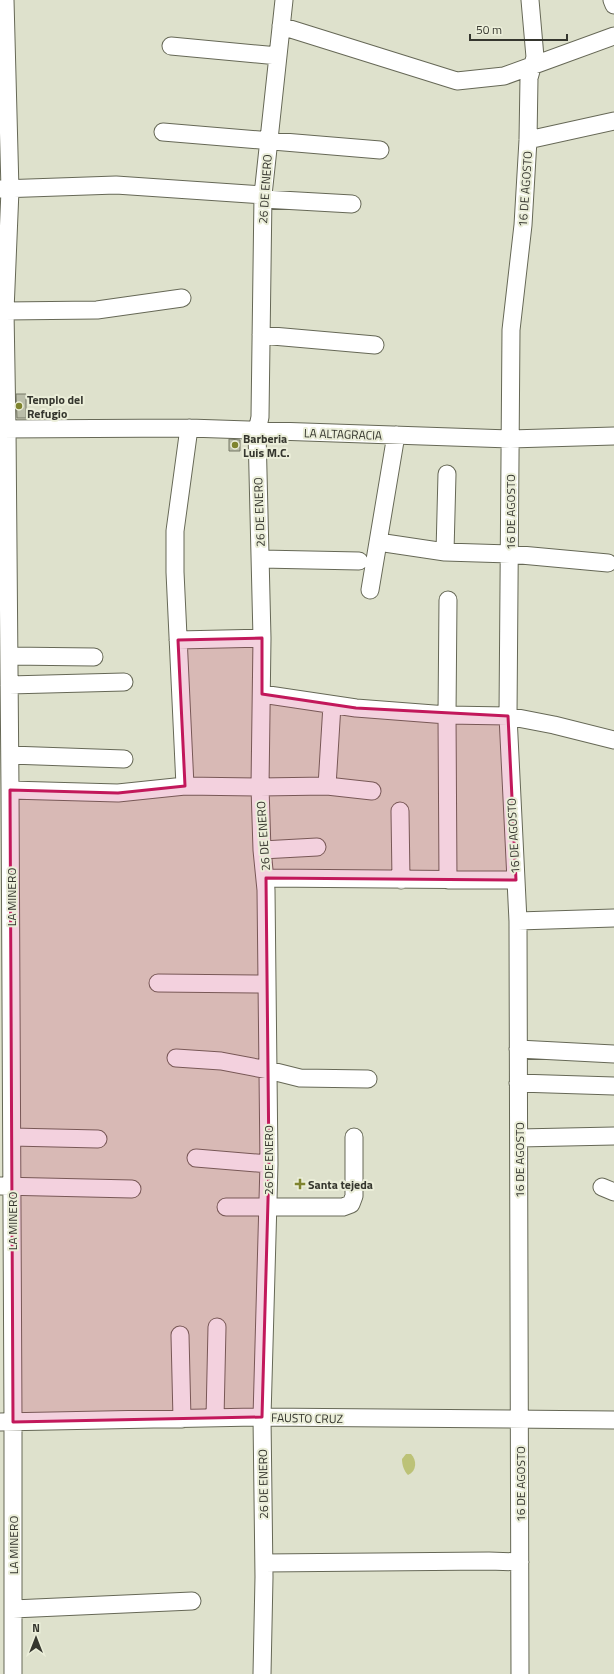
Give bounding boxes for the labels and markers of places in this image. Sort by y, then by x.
place label: Templo del Refugio [27,390,83,423]
marker: Templo del Refugio [14,401,24,411]
place label: Barberia Luis M.C. [243,429,290,462]
marker: Barberia Luis M.C. [230,440,240,450]
place label: Santa tejeda [308,1175,373,1194]
marker: Santa tejeda [295,1179,305,1189]

